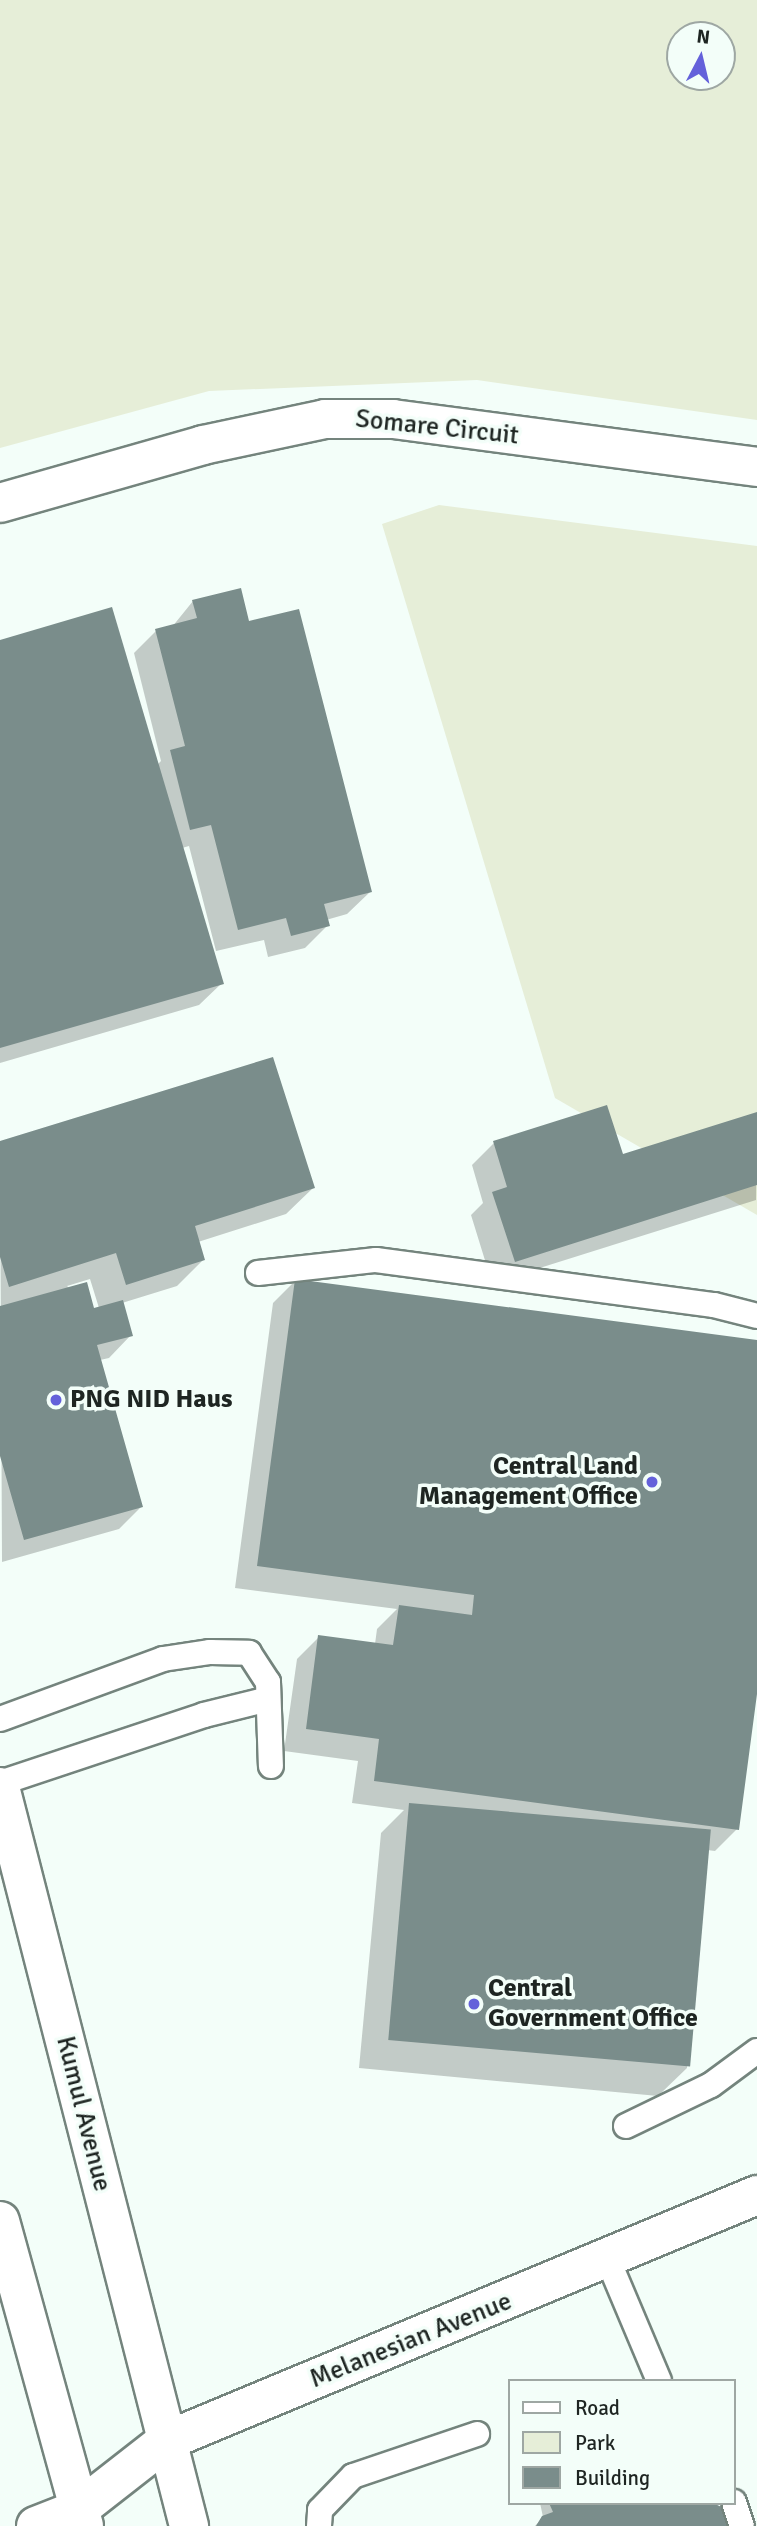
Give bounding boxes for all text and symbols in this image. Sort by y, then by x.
north arrow [666,21,736,91]
text: N [695,24,711,50]
street label: Somare Circuit [354,404,520,452]
place label: PNG NID Haus [70,1384,232,1416]
marker: PNG NID Haus [48,1392,64,1408]
place label: Central Land Management Office [419,1451,638,1512]
marker: Central Land Management Office [644,1474,660,1490]
place label: Central Government Office [488,1973,698,2035]
marker: Central Government Office [466,1996,482,2012]
street label: Kumul Avenue [49,2033,117,2195]
street label: Melanesian Avenue [306,2286,516,2396]
legend [508,2379,736,2505]
text: Road [575,2395,620,2421]
text: Park [575,2430,615,2456]
text: Building [575,2465,650,2491]

